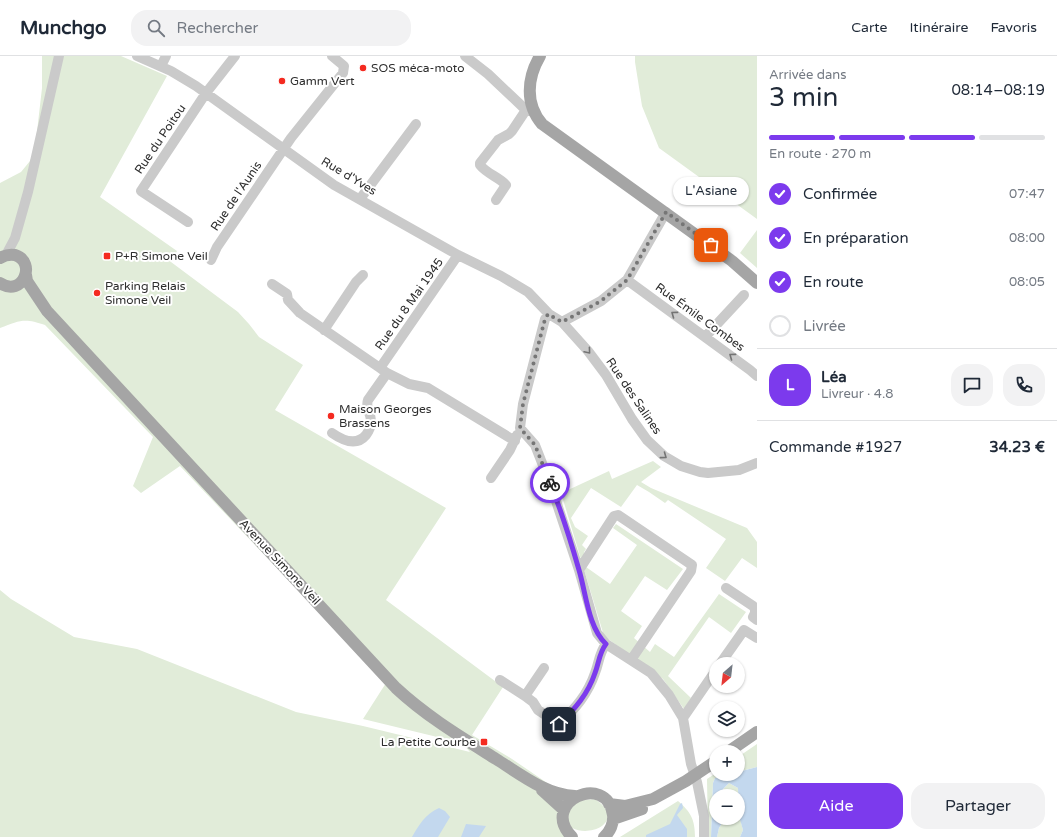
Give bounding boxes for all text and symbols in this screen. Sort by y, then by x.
search box [131,10,411,46]
text: Munchgo [20,17,107,39]
icon: search [145,17,167,39]
text: Rechercher [177,19,258,37]
text: Carte [851,19,887,36]
text: Itinéraire [909,19,968,36]
text: Favoris [990,19,1037,36]
place label: SOS méca-moto [371,61,465,75]
marker: SOS méca-moto [358,63,368,73]
text: Arrivée dans [769,67,846,83]
place label: Gamm Vert [290,74,355,88]
marker: Gamm Vert [277,76,287,86]
text: 08:14–08:19 [951,81,1045,99]
text: 3 min [769,82,838,113]
street label: Rue du Poitou [132,101,188,177]
text: En route · 270 m [769,146,871,162]
street label: Rue d'Yves [319,154,379,198]
street label: Rue de l'Aunis [208,158,265,234]
callout: L'Asiane [673,177,749,205]
text: L'Asiane [685,183,737,199]
icon: check [769,183,791,205]
text: Confirmée [803,185,877,203]
text: 07:47 [1009,186,1045,202]
icon: check [769,227,791,249]
pin [694,228,728,262]
text: En préparation [803,229,909,247]
text: 08:00 [1009,230,1045,246]
icon: bag [700,234,722,256]
place label: P+R Simone Veil [115,249,208,263]
marker: P+R Simone Veil [102,251,112,261]
street label: Rue du 8 Mai 1945 [372,255,446,353]
icon: check [769,271,791,293]
text: En route [803,273,863,291]
text: 08:05 [1009,274,1045,290]
place label: Parking Relais Simone Veil [105,279,186,307]
street label: Rue Émile Combes [653,280,748,354]
marker: Parking Relais Simone Veil [92,288,102,298]
one-way arrow [671,311,678,318]
text: Livrée [803,317,846,335]
one-way arrow [583,347,590,354]
one-way arrow [729,354,736,361]
street label: Rue des Salines [603,355,665,437]
button: chat [951,364,993,406]
button: phone [1003,364,1045,406]
text: Léa [821,368,847,386]
text: L [786,376,794,394]
text: Livreur · 4.8 [821,386,893,402]
place label: Maison Georges Brassens [339,402,432,430]
marker: Maison Georges Brassens [326,411,336,421]
text: Commande #1927 [769,438,902,456]
text: 34.23 € [989,438,1045,456]
one-way arrow [660,451,667,458]
courier [530,463,570,503]
icon: bike [539,472,561,494]
street label: Avenue Simone Veil [237,516,323,608]
north arrow [709,657,745,693]
map controls [709,657,745,825]
button: layers [709,701,745,737]
pin [542,707,576,741]
icon: home [548,713,570,735]
place label: La Petite Courbe [381,735,476,749]
marker: La Petite Courbe [479,737,489,747]
button: + [709,745,745,781]
button: Aide [769,783,903,829]
button: Partager [911,783,1045,829]
button: − [709,789,745,825]

